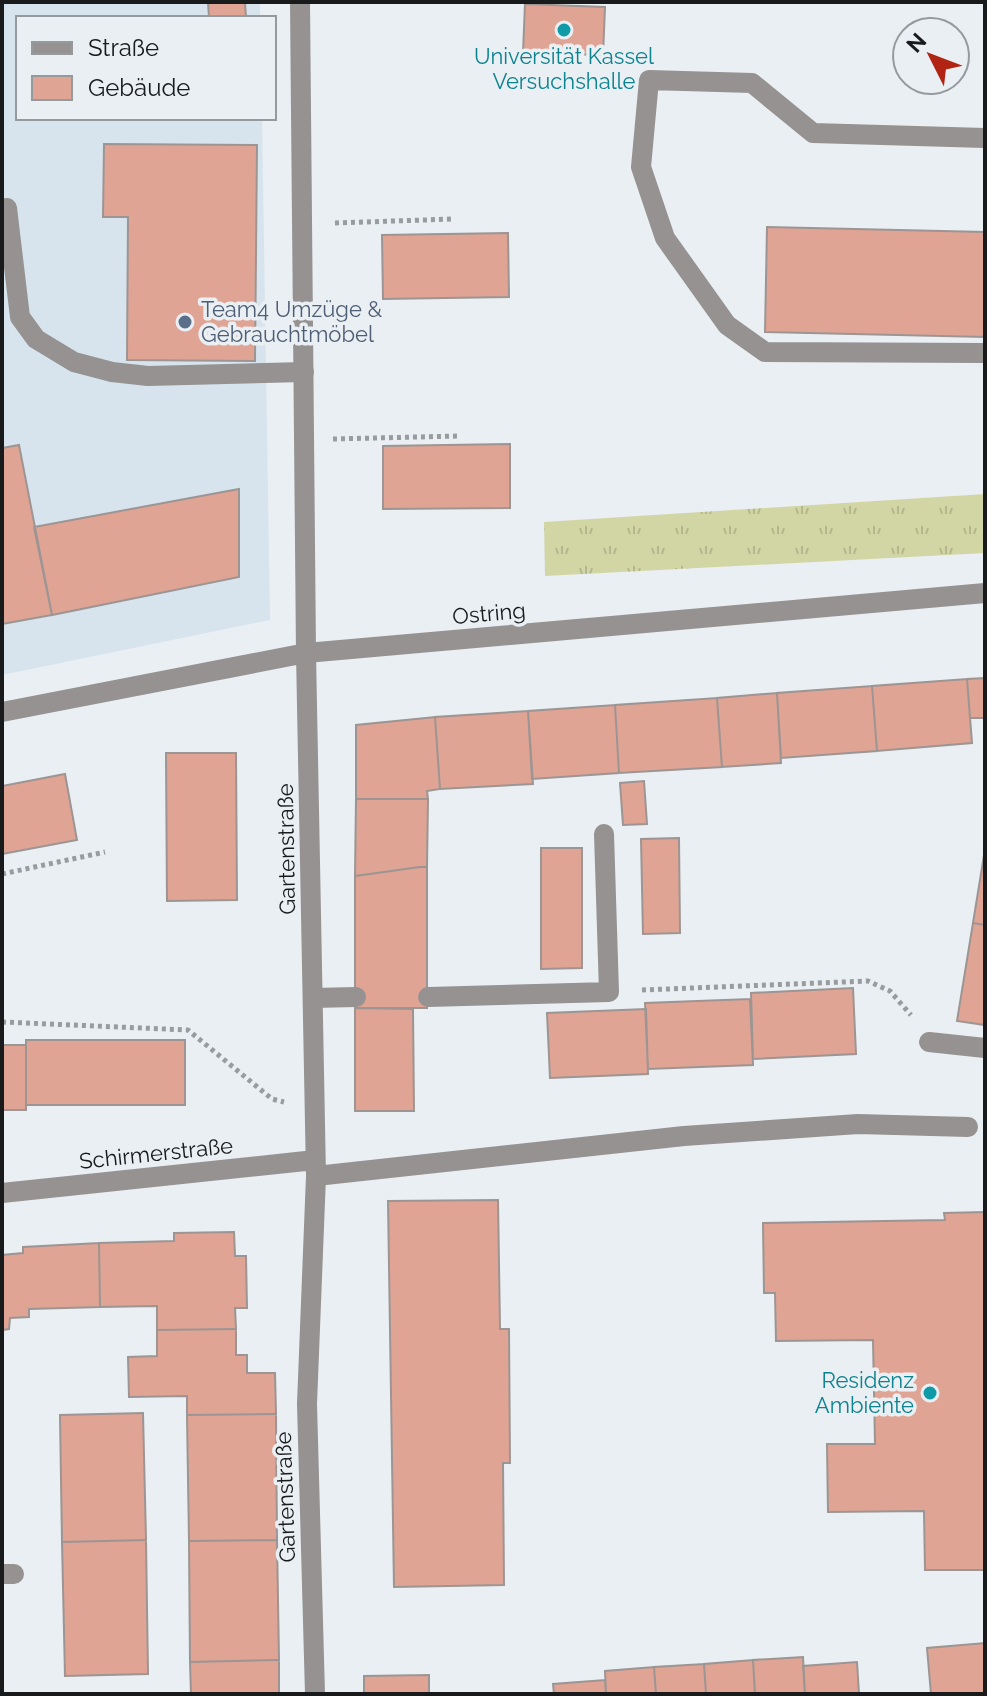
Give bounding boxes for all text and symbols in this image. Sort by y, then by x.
legend [16,16,276,120]
north arrow [891,16,971,96]
marker: Universität Kassel Versuchshalle [555,21,573,39]
text: N [901,28,931,58]
text: Straße [88,33,159,62]
place label: Universität Kassel Versuchshalle [474,43,654,94]
text: Gebäude [88,73,190,102]
place label: Team4 Umzüge & Gebrauchtmöbel [201,296,382,347]
marker: Team4 Umzüge & Gebrauchtmöbel [176,313,194,331]
street label: Ostring [451,597,527,629]
street label: Gartenstraße [272,783,300,915]
street label: Schirmerstraße [78,1132,234,1174]
place label: Residenz Ambiente [815,1367,914,1418]
marker: Residenz Ambiente [921,1384,939,1402]
street label: Gartenstraße [270,1431,300,1563]

